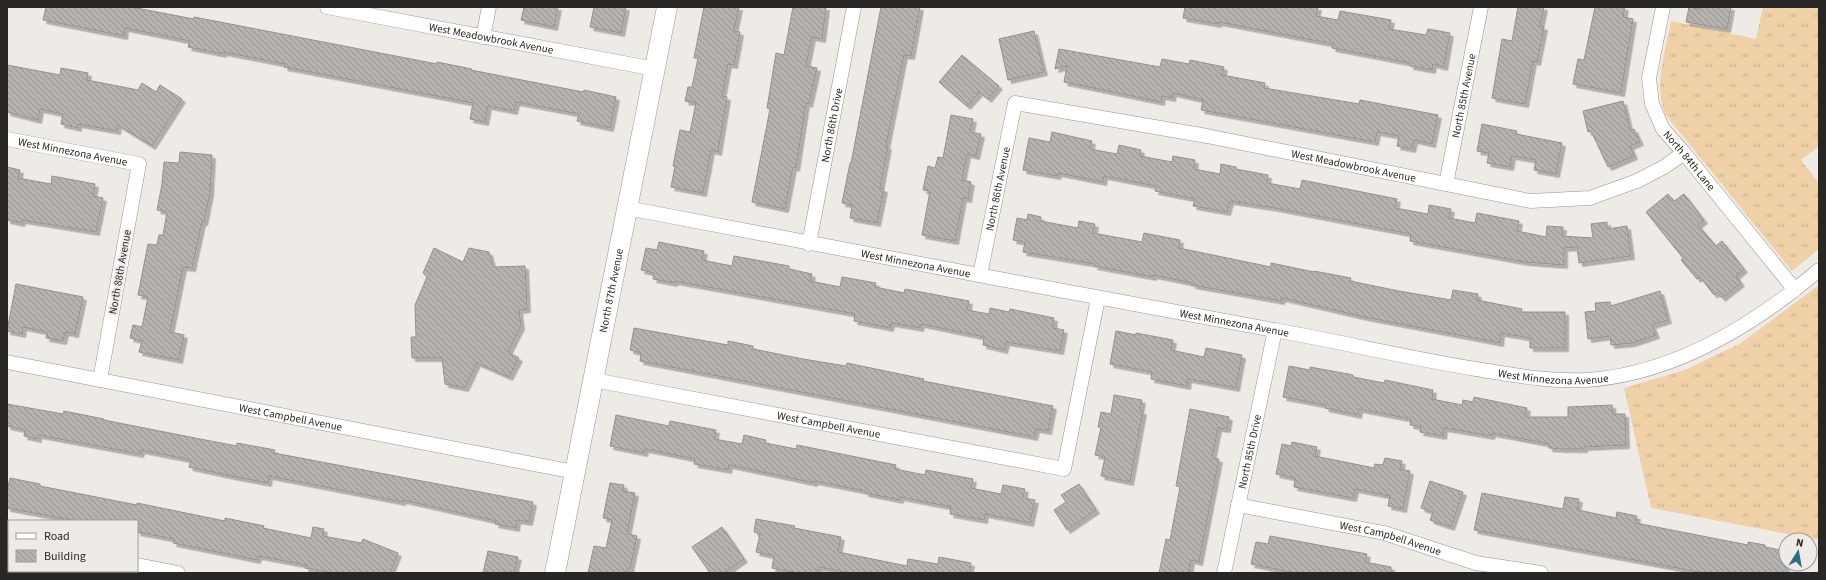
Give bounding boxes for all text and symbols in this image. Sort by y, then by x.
street label: West Meadowbrook Avenue [427,19,555,57]
street label: North 85th Avenue [1448,52,1479,139]
street label: North 86th Drive [817,86,846,164]
street label: North 84th Lane [1660,127,1719,194]
street label: West Minnezona Avenue [17,134,129,169]
street label: North 86th Avenue [982,145,1014,232]
street label: West Meadowbrook Avenue [1290,146,1418,185]
street label: North 88th Avenue [105,228,135,315]
street label: North 87th Avenue [595,246,627,334]
street label: West Minnezona Avenue [860,246,972,281]
street label: West Minnezona Avenue [1178,305,1291,340]
street label: West Minnezona Avenue [1497,365,1610,388]
street label: West Campbell Avenue [238,400,344,434]
street label: West Campbell Avenue [776,407,882,442]
street label: North 85th Drive [1234,413,1265,490]
street label: West Campbell Avenue [1338,517,1444,559]
legend [8,520,138,572]
text: Road [44,528,70,545]
north arrow [1778,532,1818,572]
text: N [1795,535,1805,551]
text: Building [44,548,86,565]

